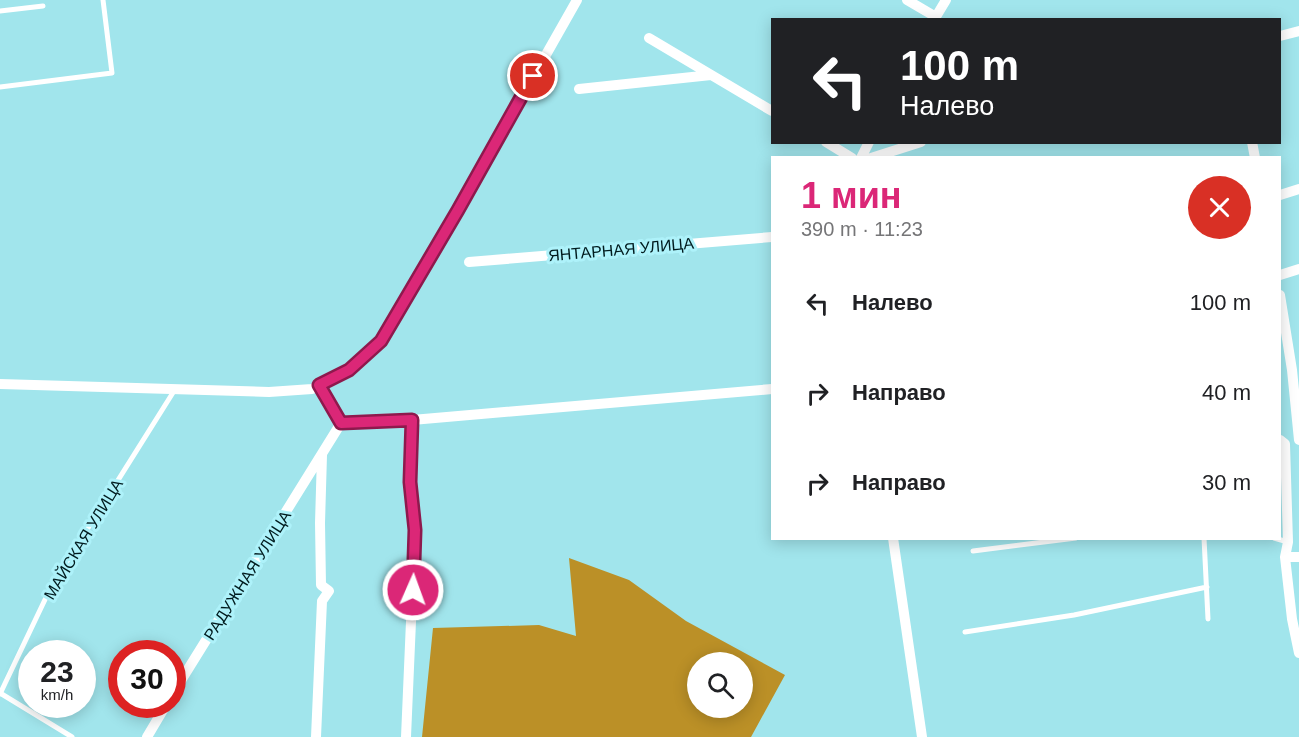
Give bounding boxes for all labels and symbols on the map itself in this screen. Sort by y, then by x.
pin [507,50,558,101]
street label: ЯНТАРНАЯ УЛИЦА [548,235,695,264]
street label: МАЙСКАЯ УЛИЦА [40,475,126,602]
street label: РАДУЖНАЯ УЛИЦА [201,507,294,643]
position arrow [381,558,445,622]
speed limit sign: 30 [108,640,186,718]

